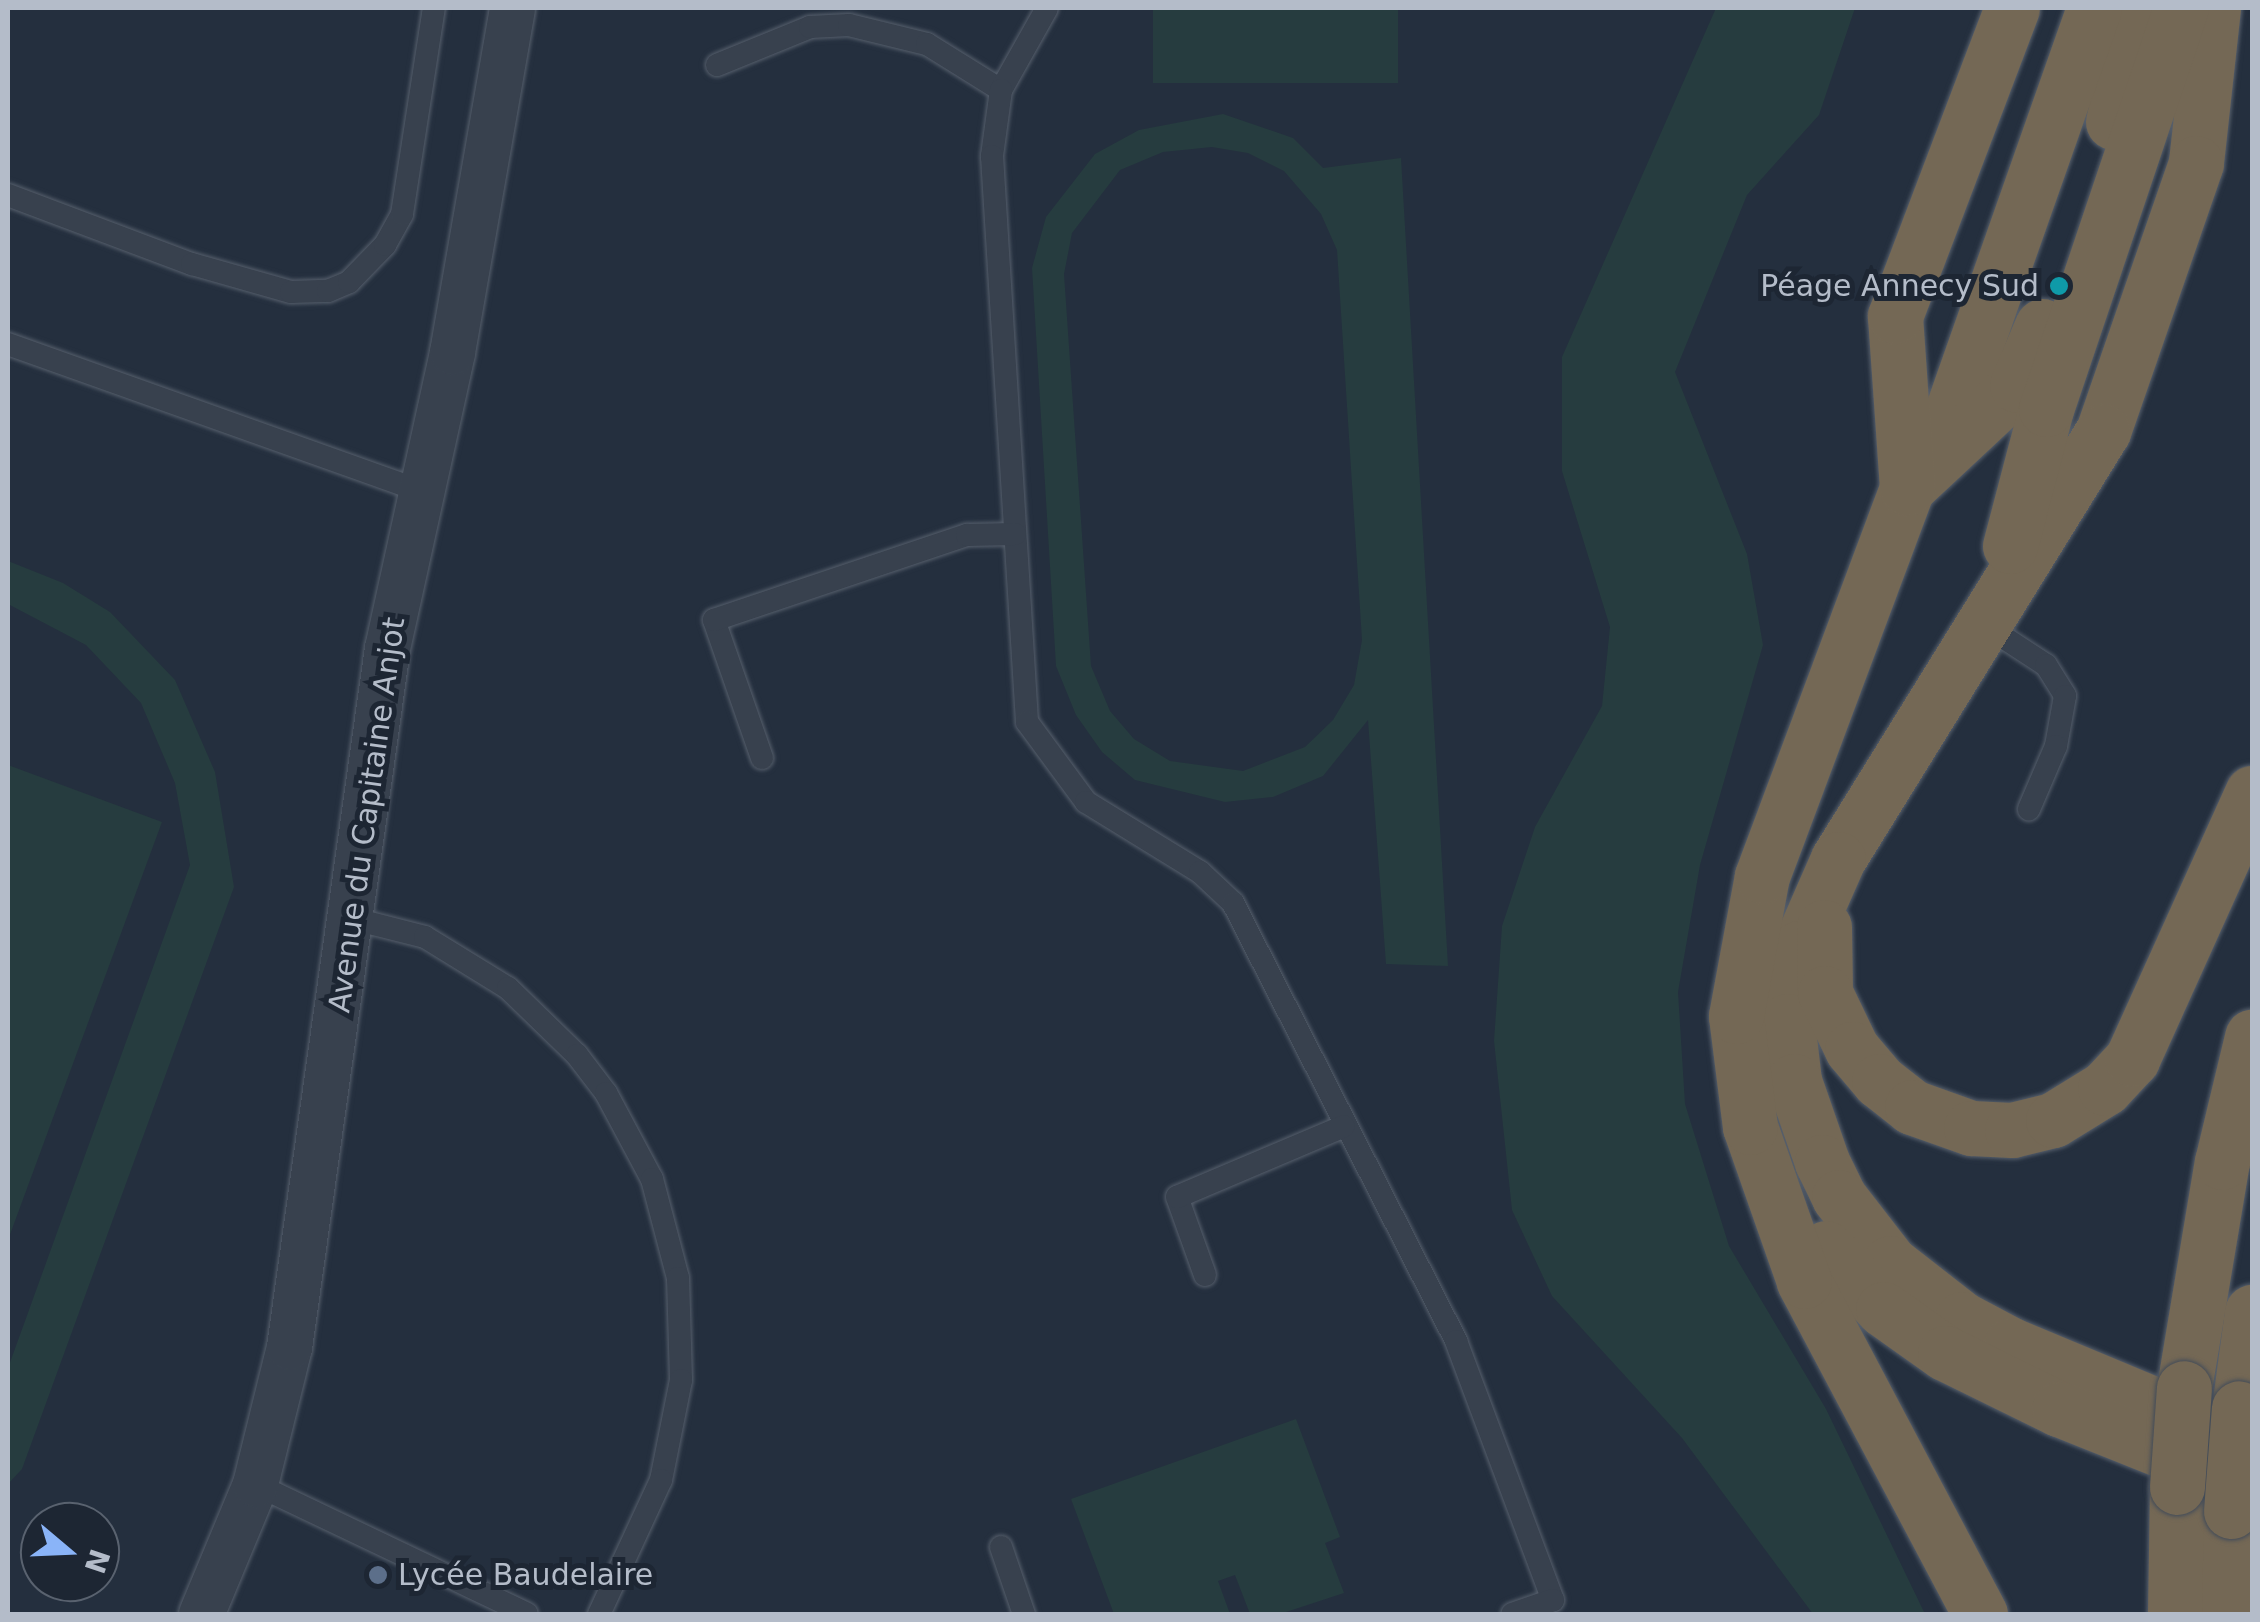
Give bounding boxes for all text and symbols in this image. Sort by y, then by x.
place label: Péage Annecy Sud [1760,268,2039,304]
marker: Péage Annecy Sud [2048,275,2070,297]
street label: Avenue du Capitaine Anjot [321,615,413,1015]
north arrow [20,1502,120,1602]
text: N [78,1545,116,1578]
place label: Lycée Baudelaire [398,1557,653,1593]
marker: Lycée Baudelaire [367,1564,389,1586]

